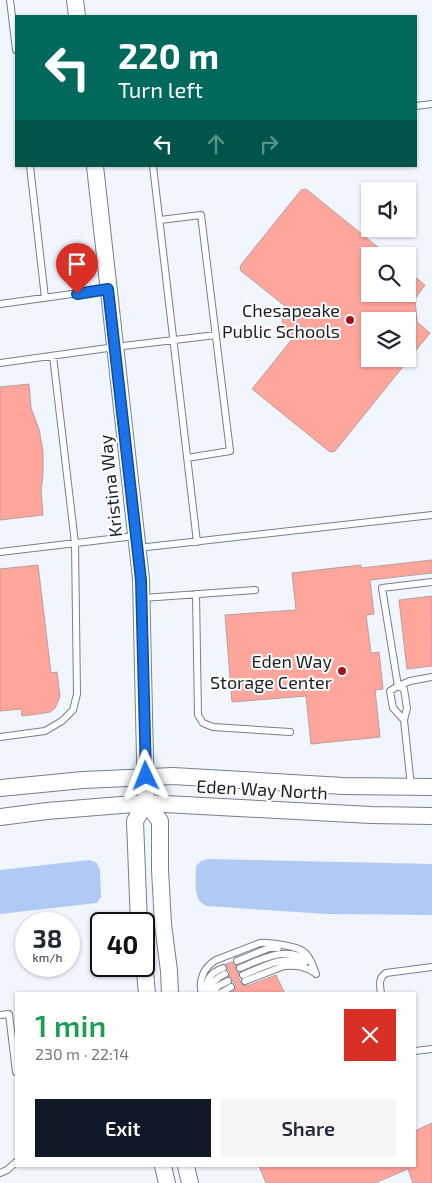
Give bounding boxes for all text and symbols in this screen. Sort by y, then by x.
text: 220 m [118,34,219,76]
icon: left [35,35,100,100]
text: Turn left [118,76,203,102]
icon: left [149,130,177,158]
icon: ahead [202,130,230,158]
icon: right [255,130,283,158]
map controls [361,182,416,367]
button: sound [361,182,416,237]
pin [56,243,98,294]
button: search [361,247,416,302]
icon: arrive [63,250,91,278]
place label: Chesapeake Public Schools [222,299,340,342]
button: layers [361,312,416,367]
marker: Chesapeake Public Schools [344,314,356,326]
street label: Kristina Way [94,433,126,538]
place label: Eden Way Storage Center [210,650,332,693]
marker: Eden Way Storage Center [336,665,348,677]
position arrow [119,749,171,801]
street label: Eden Way North [196,775,328,803]
speed limit sign: 40 [90,912,155,977]
text: 38 [33,923,62,953]
text: km/h [33,950,62,964]
text: 1 min [35,1007,106,1043]
button: close [344,1009,396,1061]
text: 230 m · 22:14 [35,1044,129,1063]
button: Exit [35,1099,211,1157]
button: Share [221,1099,396,1157]

